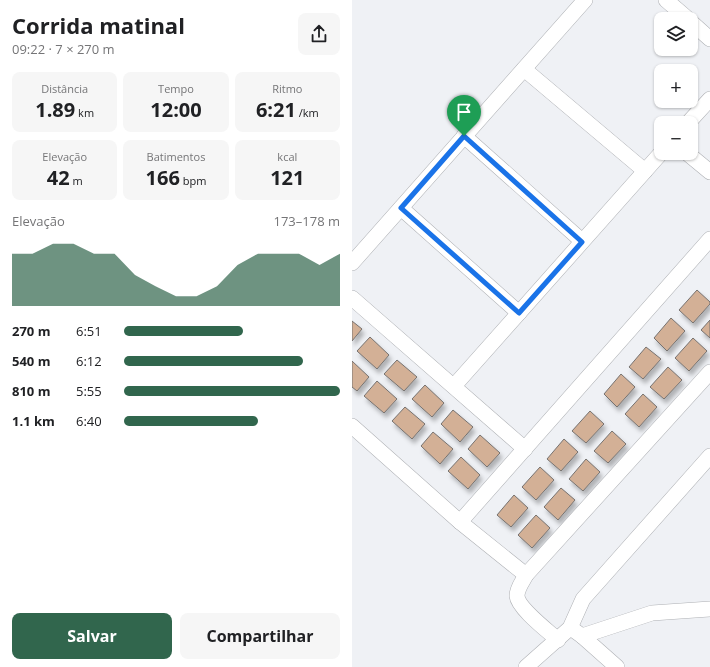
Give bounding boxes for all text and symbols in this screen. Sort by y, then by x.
text: Corrida matinal [12,10,185,40]
map controls [654,12,698,160]
button: layers [654,12,698,56]
button: share [298,13,340,55]
text: 09:22 · 7 × 270 m [12,40,115,58]
button: + [654,64,698,108]
text: Distância [41,81,88,96]
text: Tempo [158,81,194,96]
text: Ritmo [272,81,302,96]
pin [447,95,481,136]
text: 1.89 [35,96,75,123]
text: 12:00 [150,96,202,123]
text: 6:21 [256,96,296,123]
icon: arrive [453,101,475,123]
text: km [75,105,94,120]
text: /km [296,105,319,120]
button: − [654,116,698,160]
text: Elevação [42,149,87,164]
text: Batimentos [147,149,205,164]
text: kcal [277,149,297,164]
text: 42 [47,164,70,191]
text: 166 [146,164,180,191]
text: 121 [270,164,304,191]
text: m [70,173,83,188]
text: bpm [180,173,206,188]
text: Elevação [12,212,65,230]
text: 173–178 m [273,212,340,230]
text: 270 m [12,322,50,340]
text: 6:51 [76,322,102,340]
text: 540 m [12,352,50,370]
text: 6:12 [76,352,102,370]
text: 810 m [12,382,50,400]
text: 5:55 [76,382,102,400]
text: 1.1 km [12,412,55,430]
text: 6:40 [76,412,102,430]
button: Salvar [12,613,172,659]
button: Compartilhar [180,613,340,659]

